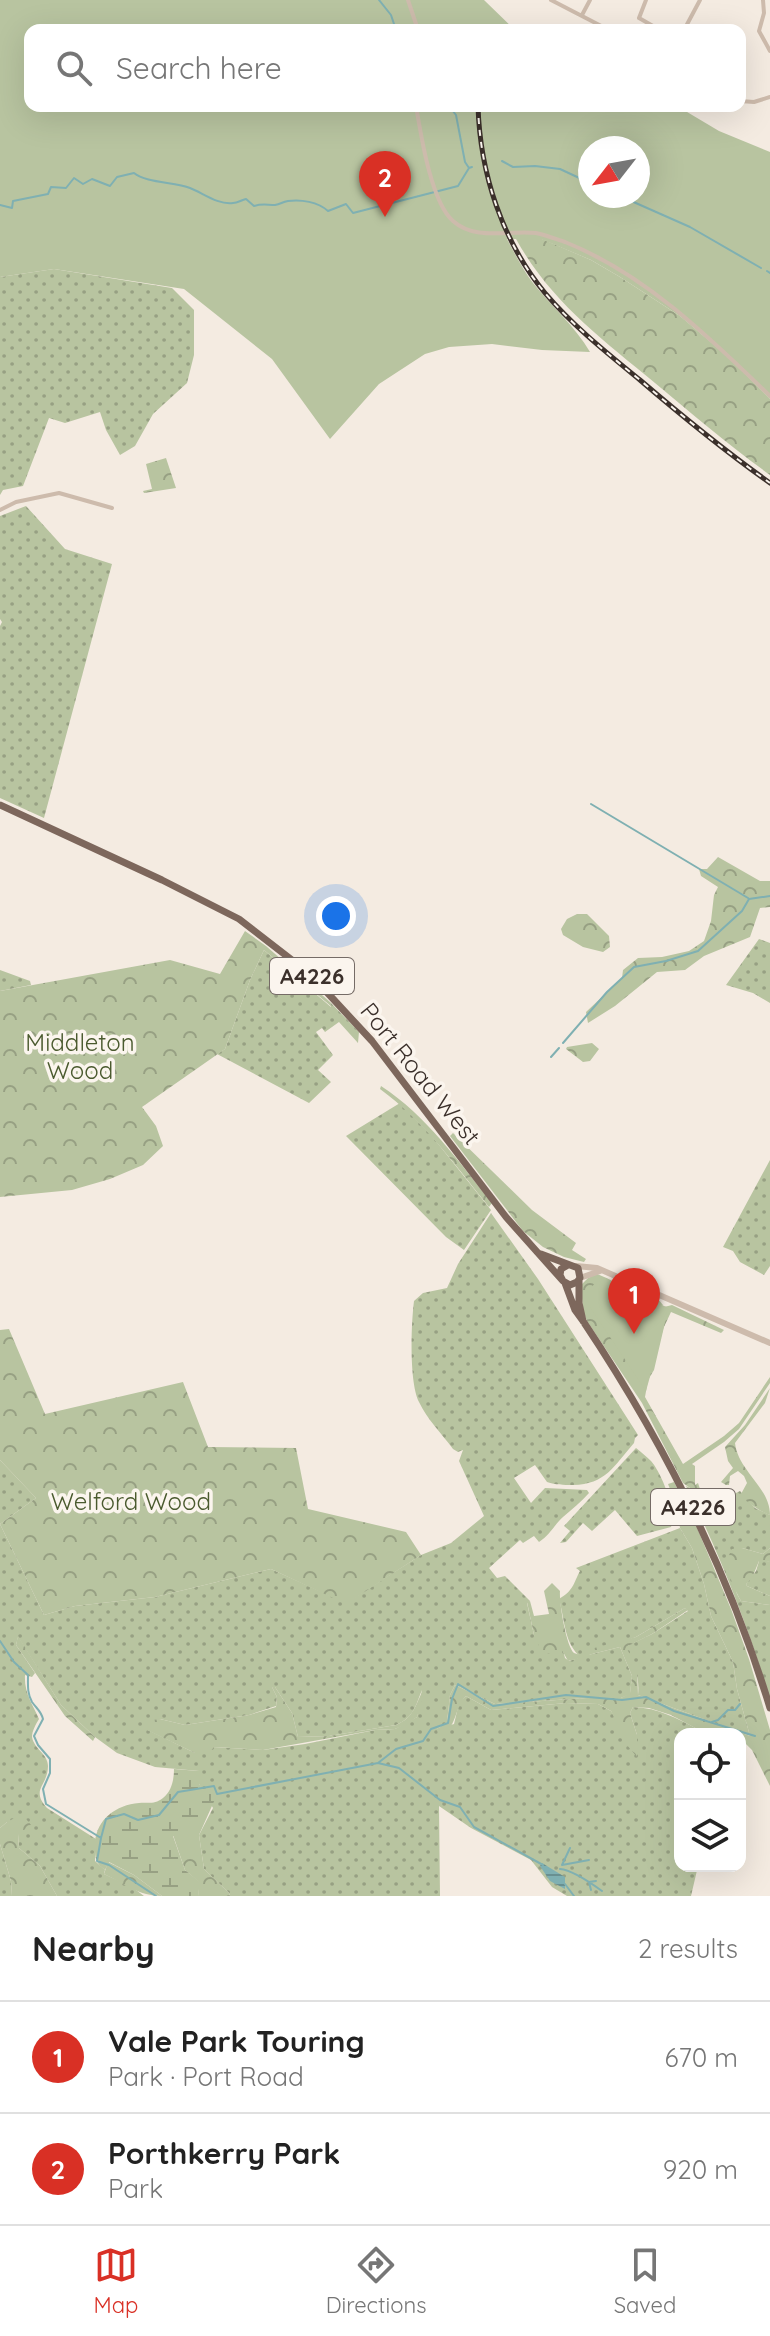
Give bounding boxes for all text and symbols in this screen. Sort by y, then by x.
search box [24,24,746,112]
icon: search [52,46,96,90]
text: Search here [116,49,282,87]
north arrow [578,136,650,208]
pin: 2 [359,151,411,217]
your location [316,896,356,936]
road number: A4226 [270,958,354,994]
street label: Port Road West [354,996,487,1151]
park label: Middleton Wood [25,1027,135,1085]
pin: 1 [608,1268,660,1334]
park label: Welford Wood [51,1486,211,1516]
road number: A4226 [651,1489,735,1525]
map controls [674,1728,746,1872]
button: locate [674,1728,746,1800]
button: layers [674,1800,746,1872]
text: Nearby [32,1927,155,1970]
text: 2 results [638,1932,738,1965]
text: Vale Park Touring [108,2022,365,2060]
text: 1 [53,2041,63,2074]
text: 670 m [664,2041,738,2074]
text: Park · Port Road [108,2060,304,2093]
text: Porthkerry Park [108,2134,340,2172]
text: 2 [51,2153,65,2186]
text: 920 m [663,2153,738,2186]
text: Park [108,2172,163,2205]
tab: Map [94,2243,138,2319]
tab: Directions [326,2243,426,2319]
tab: Saved [614,2243,676,2319]

